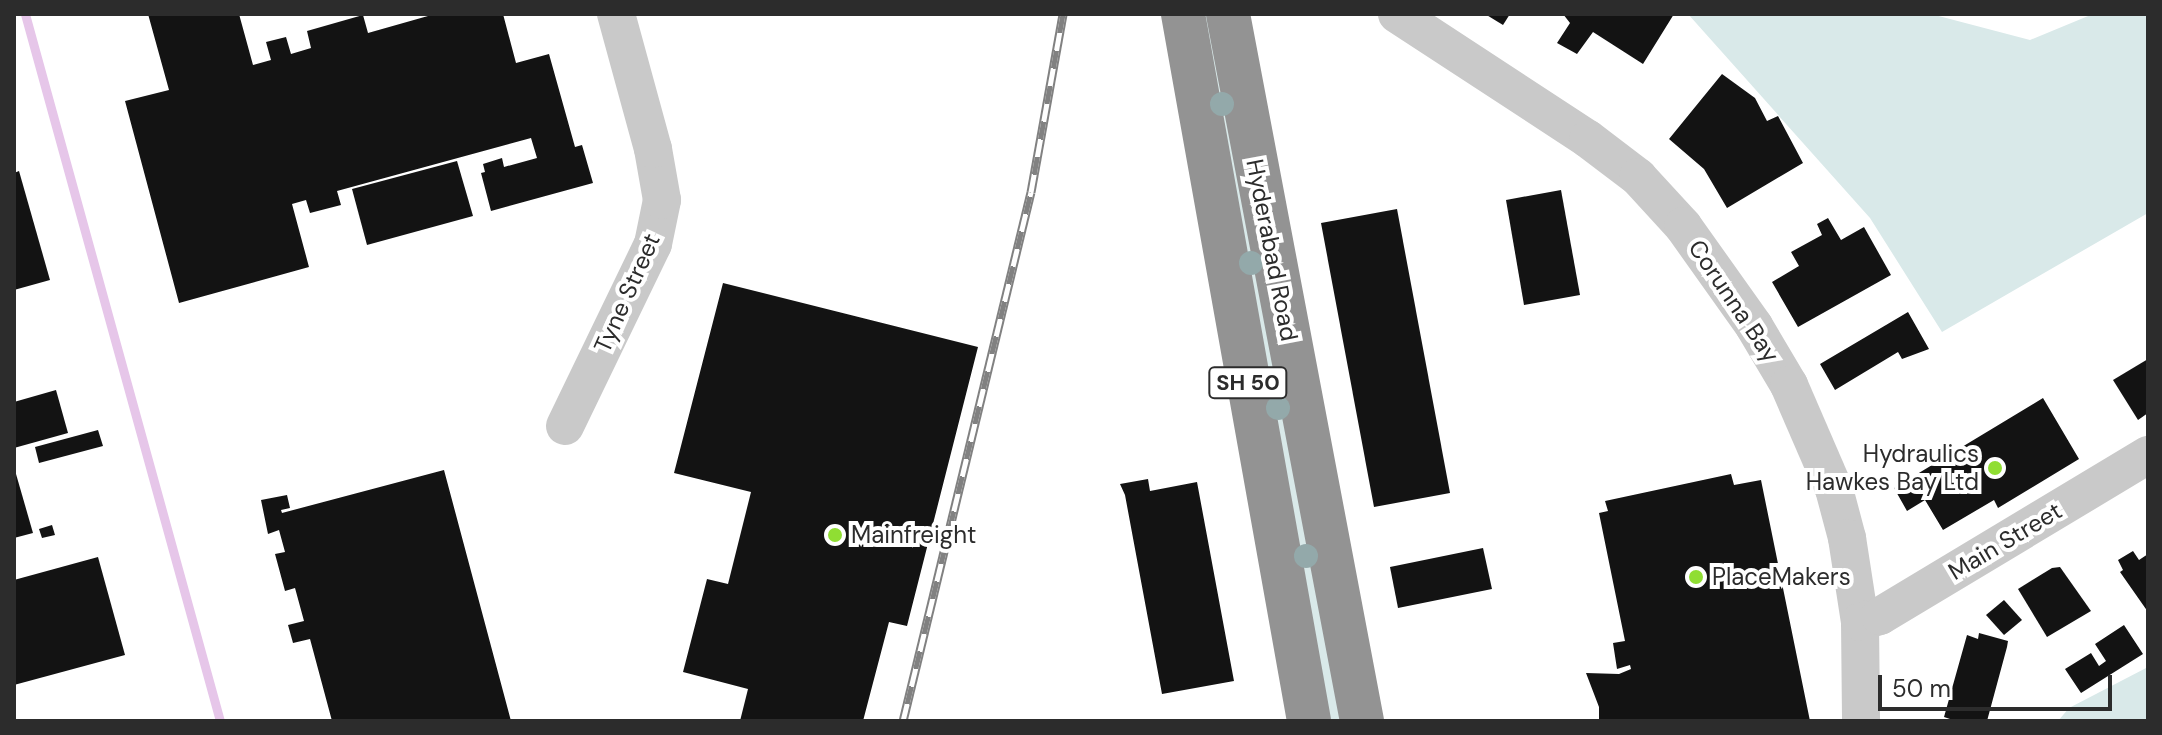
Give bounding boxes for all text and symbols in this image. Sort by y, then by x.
street label: Hyderabad Road [1240,157,1304,343]
street label: Tyne Street [588,229,666,357]
street label: Corunna Bay [1682,234,1786,368]
road number: SH 50 [1208,365,1288,401]
place label: Hydraulics Hawkes Bay Ltd [1806,440,1979,496]
marker: Hydraulics Hawkes Bay Ltd [1986,459,2004,477]
street label: Main Street [1943,496,2067,586]
place label: Mainfreight [851,521,976,549]
marker: Mainfreight [826,526,844,544]
place label: PlaceMakers [1712,563,1851,591]
marker: PlaceMakers [1687,568,1705,586]
scale bar [1882,659,2116,709]
text: 50 m [1892,673,1951,704]

